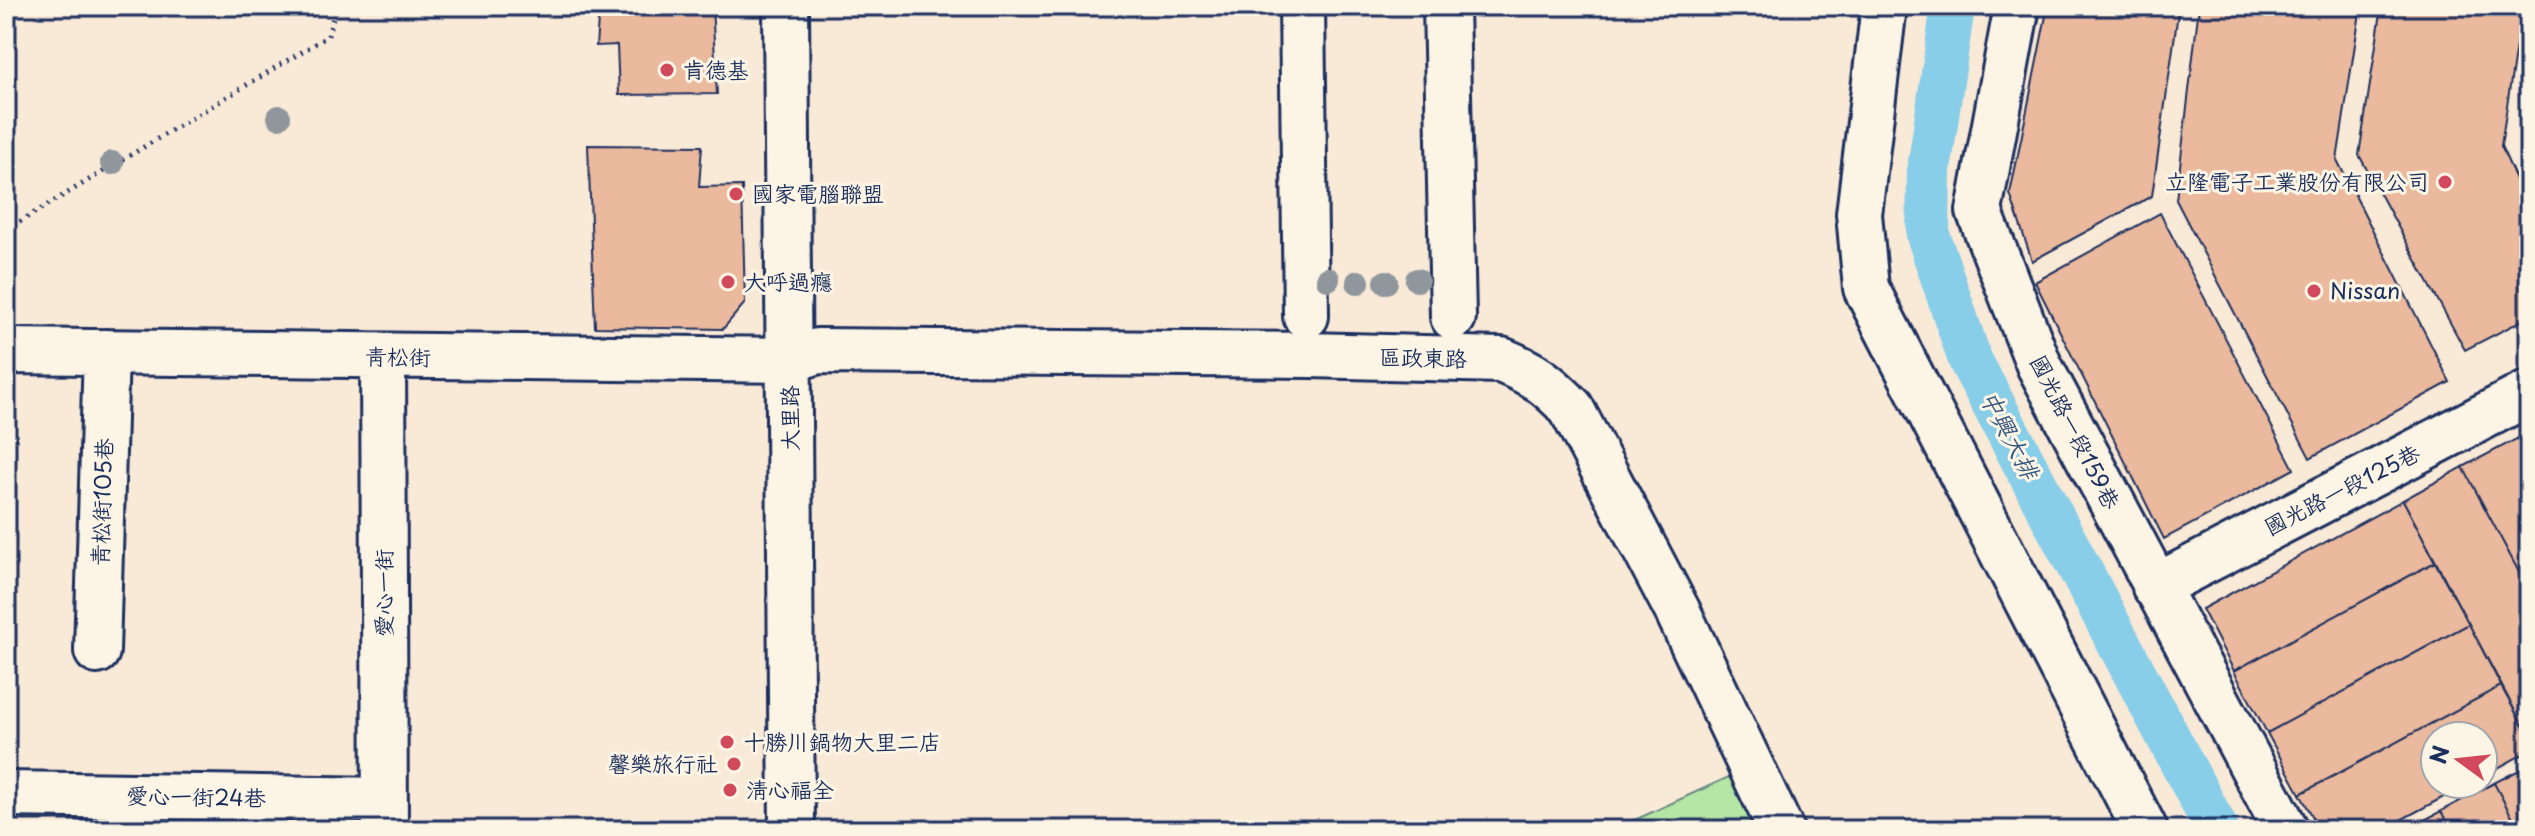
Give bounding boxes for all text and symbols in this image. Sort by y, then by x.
place label: 肯德基 [683,52,749,85]
marker: 肯德基 [658,61,676,79]
place label: 立隆電子工業股份有限公司 [2165,164,2429,197]
marker: 立隆電子工業股份有限公司 [2436,173,2454,191]
place label: 國家電腦聯盟 [752,176,884,209]
marker: 國家電腦聯盟 [727,185,745,203]
place label: 大呼過癮 [744,264,832,297]
marker: 大呼過癮 [719,273,737,291]
place label: Nissan [2330,273,2400,306]
marker: Nissan [2305,282,2323,300]
street label: 青松街 [365,338,431,373]
street label: 區政東路 [1379,339,1467,374]
street label: 國光路一段159巷 [2023,348,2129,514]
water label: 中興大排 [1972,383,2050,487]
street label: 大里路 [772,385,805,451]
street label: 國光路一段125巷 [2258,435,2425,542]
street label: 青松街105巷 [82,437,119,566]
street label: 愛心一街 [366,549,399,637]
north arrow [2419,720,2499,800]
place label: 十勝川鍋物大里二店 [743,724,941,757]
marker: 十勝川鍋物大里二店 [718,733,736,751]
text: N [2420,742,2456,767]
place label: 馨樂旅行社 [608,746,718,779]
marker: 馨樂旅行社 [725,755,743,773]
place label: 清心福全 [746,772,834,805]
street label: 愛心一街24巷 [126,778,266,813]
marker: 清心福全 [721,781,739,799]

